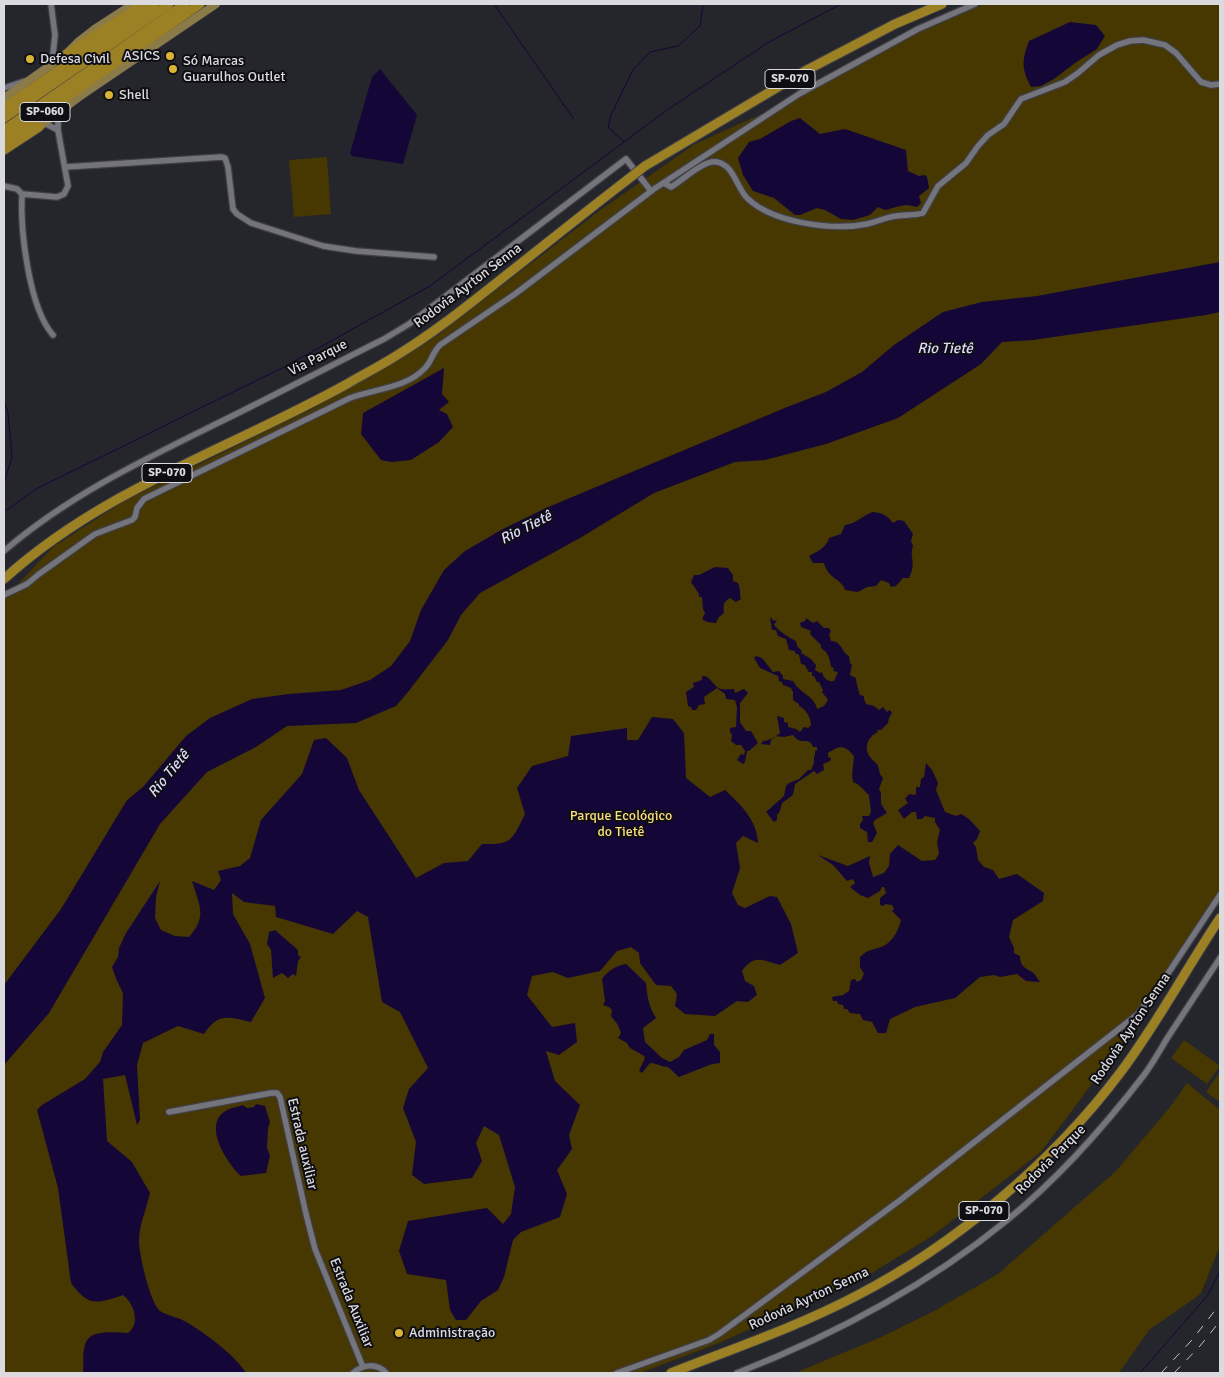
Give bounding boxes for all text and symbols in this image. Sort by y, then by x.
place label: ASICS [123,48,160,64]
marker: ASICS [164,50,176,62]
place label: Defesa Civil [40,51,110,67]
marker: Defesa Civil [24,53,36,65]
place label: Só Marcas Guarulhos Outlet [183,53,285,85]
marker: Só Marcas Guarulhos Outlet [167,63,179,75]
road number: SP-070 [765,70,815,88]
place label: Shell [119,87,149,103]
marker: Shell [103,89,115,101]
road number: SP-060 [20,102,70,121]
street label: Rodovia Ayrton Senna [411,240,525,332]
street label: Via Parque [286,336,350,380]
water label: Rio Tietê [917,340,973,358]
road number: SP-070 [142,463,192,482]
water label: Rio Tietê [497,507,555,549]
water label: Rio Tietê [144,747,194,801]
park label: Parque Ecológico do Tietê [570,808,672,840]
street label: Rodovia Ayrton Senna [1088,970,1174,1088]
street label: Estrada auxiliar [283,1096,321,1192]
street label: Rodovia Parque [1013,1122,1089,1198]
road number: SP-070 [959,1202,1009,1220]
street label: Estrada Auxiliar [325,1256,377,1350]
street label: Rodovia Ayrton Senna [746,1264,872,1334]
place label: Administração [409,1325,495,1341]
marker: Administração [393,1327,405,1339]

